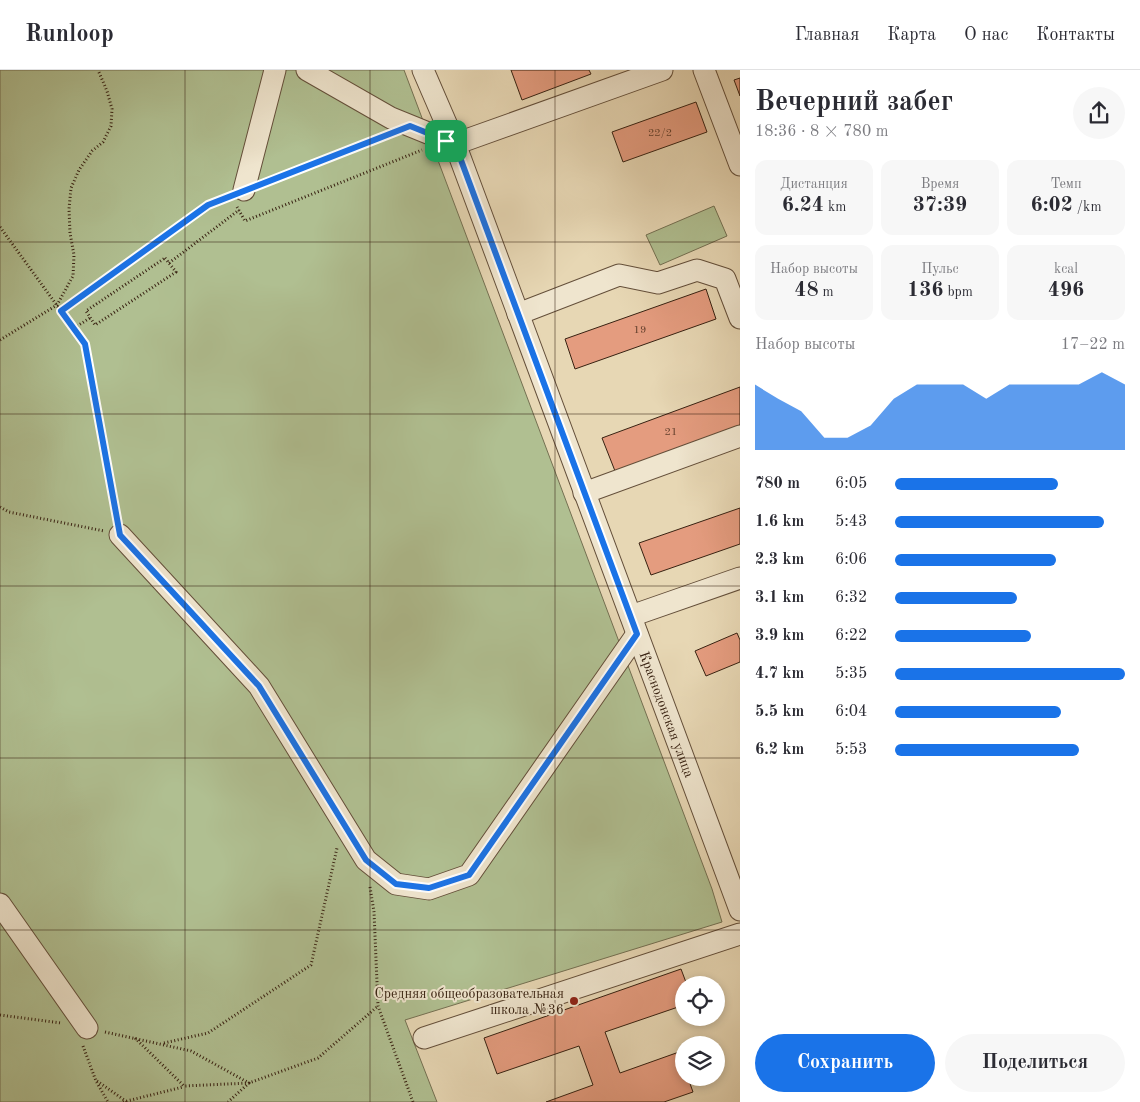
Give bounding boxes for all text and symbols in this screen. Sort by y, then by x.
text: Runloop [25,23,114,47]
text: Главная [795,26,859,44]
text: Карта [887,26,936,44]
text: О нас [964,26,1008,44]
text: Контакты [1036,26,1115,44]
button: share [1073,87,1125,139]
text: Вечерний забег [755,89,953,117]
pin [425,120,467,162]
text: 18:36 · 8 × 780 m [755,124,888,140]
icon: arrive [432,127,460,155]
house number: 22/2 [648,128,672,139]
text: Дистанция [780,177,848,191]
text: Время [921,177,959,191]
text: Темп [1050,177,1082,191]
text: 6.24 [782,195,824,216]
text: 37:39 [913,195,967,216]
text: 6:02 [1030,195,1073,216]
text: km [824,200,846,214]
text: /km [1073,200,1102,214]
text: Набор высоты [770,262,858,276]
text: Пульс [921,262,959,276]
text: kcal [1054,262,1078,276]
text: 48 [794,280,819,301]
text: 136 [907,280,944,301]
text: 496 [1048,280,1084,301]
text: m [819,285,834,299]
text: bpm [944,285,973,299]
house number: 19 [634,325,646,336]
text: Набор высоты [755,337,855,353]
text: 17–22 m [1061,337,1125,353]
house number: 21 [665,427,677,438]
text: 780 m [755,476,800,492]
text: 6:05 [835,476,867,492]
text: 1.6 km [755,514,804,530]
text: 5:43 [835,514,867,530]
text: 2.3 km [755,552,804,568]
text: 6:06 [835,552,867,568]
text: 3.1 km [755,590,804,606]
text: 6:32 [835,590,867,606]
text: 3.9 km [755,628,804,644]
text: 6:22 [835,628,867,644]
street label: Краснодонская улица [636,650,696,780]
text: 4.7 km [755,666,804,682]
text: 5:35 [835,666,867,682]
text: 5.5 km [755,704,804,720]
text: 6:04 [835,704,867,720]
text: 6.2 km [755,742,804,758]
text: 5:53 [835,742,867,758]
map controls [675,976,725,1086]
button: locate [675,976,725,1026]
place label: Средняя общеобразовательная школа №36 [374,987,564,1017]
marker: Средняя общеобразовательная школа №36 [568,995,580,1007]
button: Сохранить [755,1034,935,1092]
button: Поделиться [945,1034,1125,1092]
button: layers [675,1036,725,1086]

